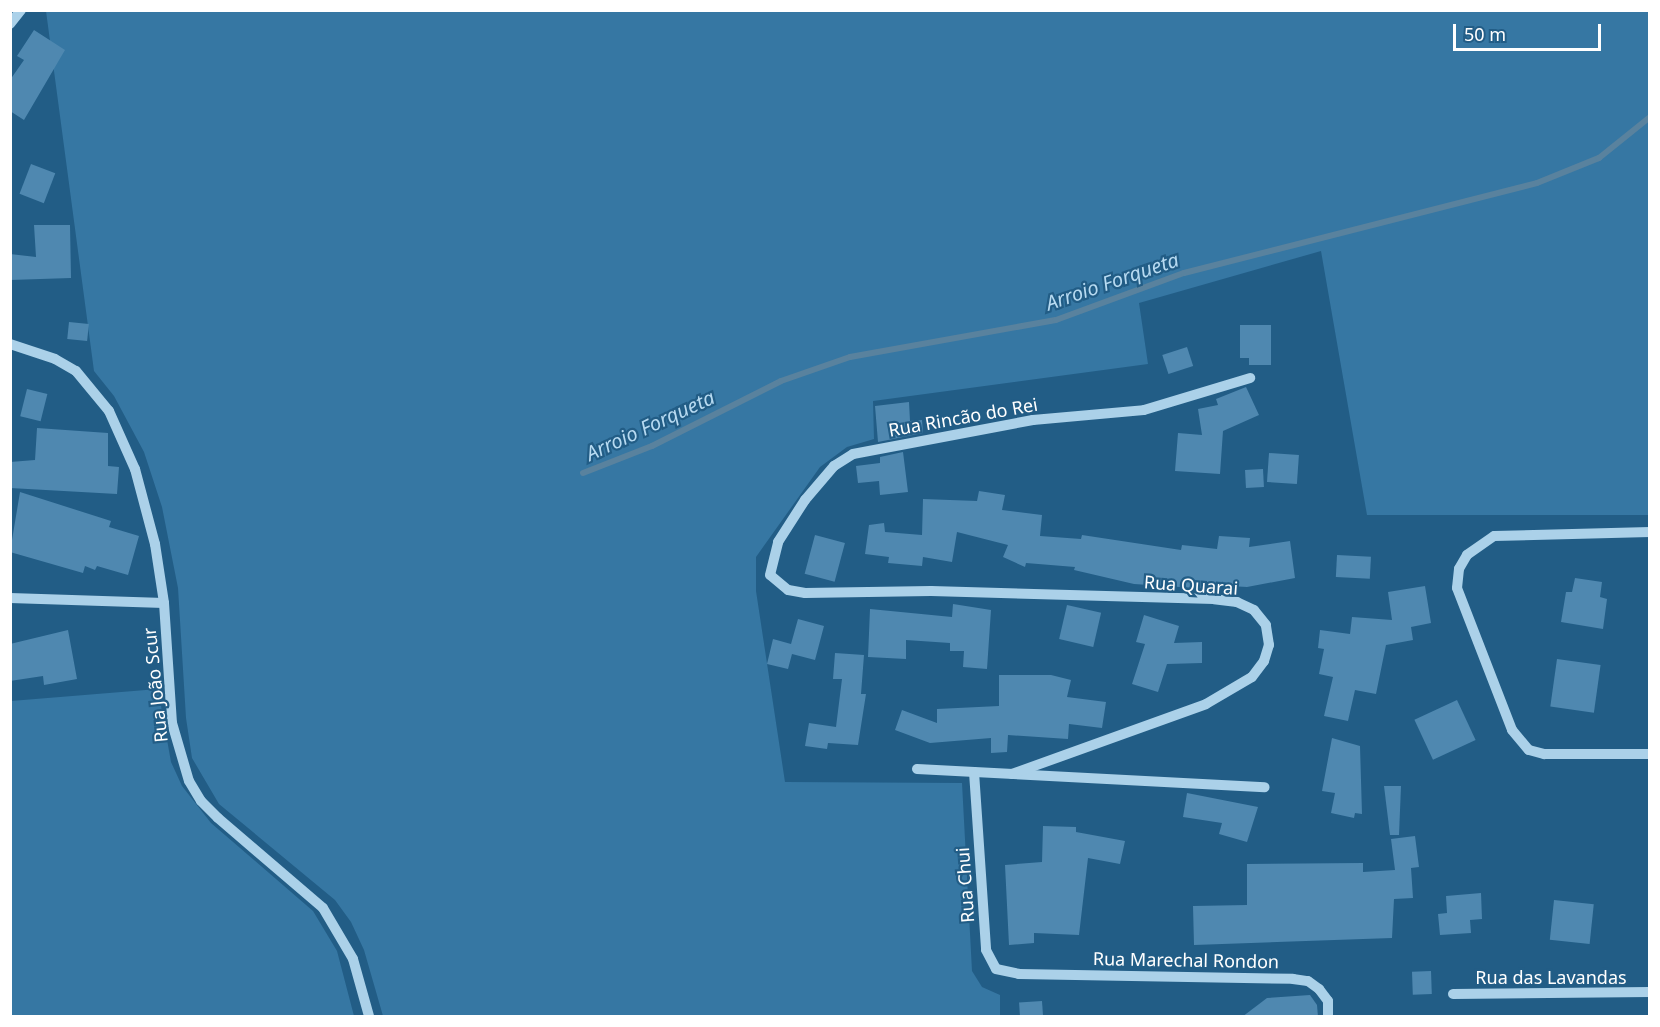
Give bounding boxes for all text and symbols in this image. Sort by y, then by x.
scale bar [1456,12,1604,50]
text: 50 m [1464,22,1506,46]
water label: Arroio Forqueta [1042,247,1182,315]
water label: Arroio Forqueta [582,385,718,465]
street label: Rua Rincão do Rei [887,393,1039,441]
street label: Rua Quarai [1143,571,1239,599]
street label: Rua João Scur [138,626,172,744]
street label: Rua Chui [952,847,978,923]
street label: Rua Marechal Rondon [1093,948,1279,972]
street label: Rua das Lavandas [1475,966,1627,988]

